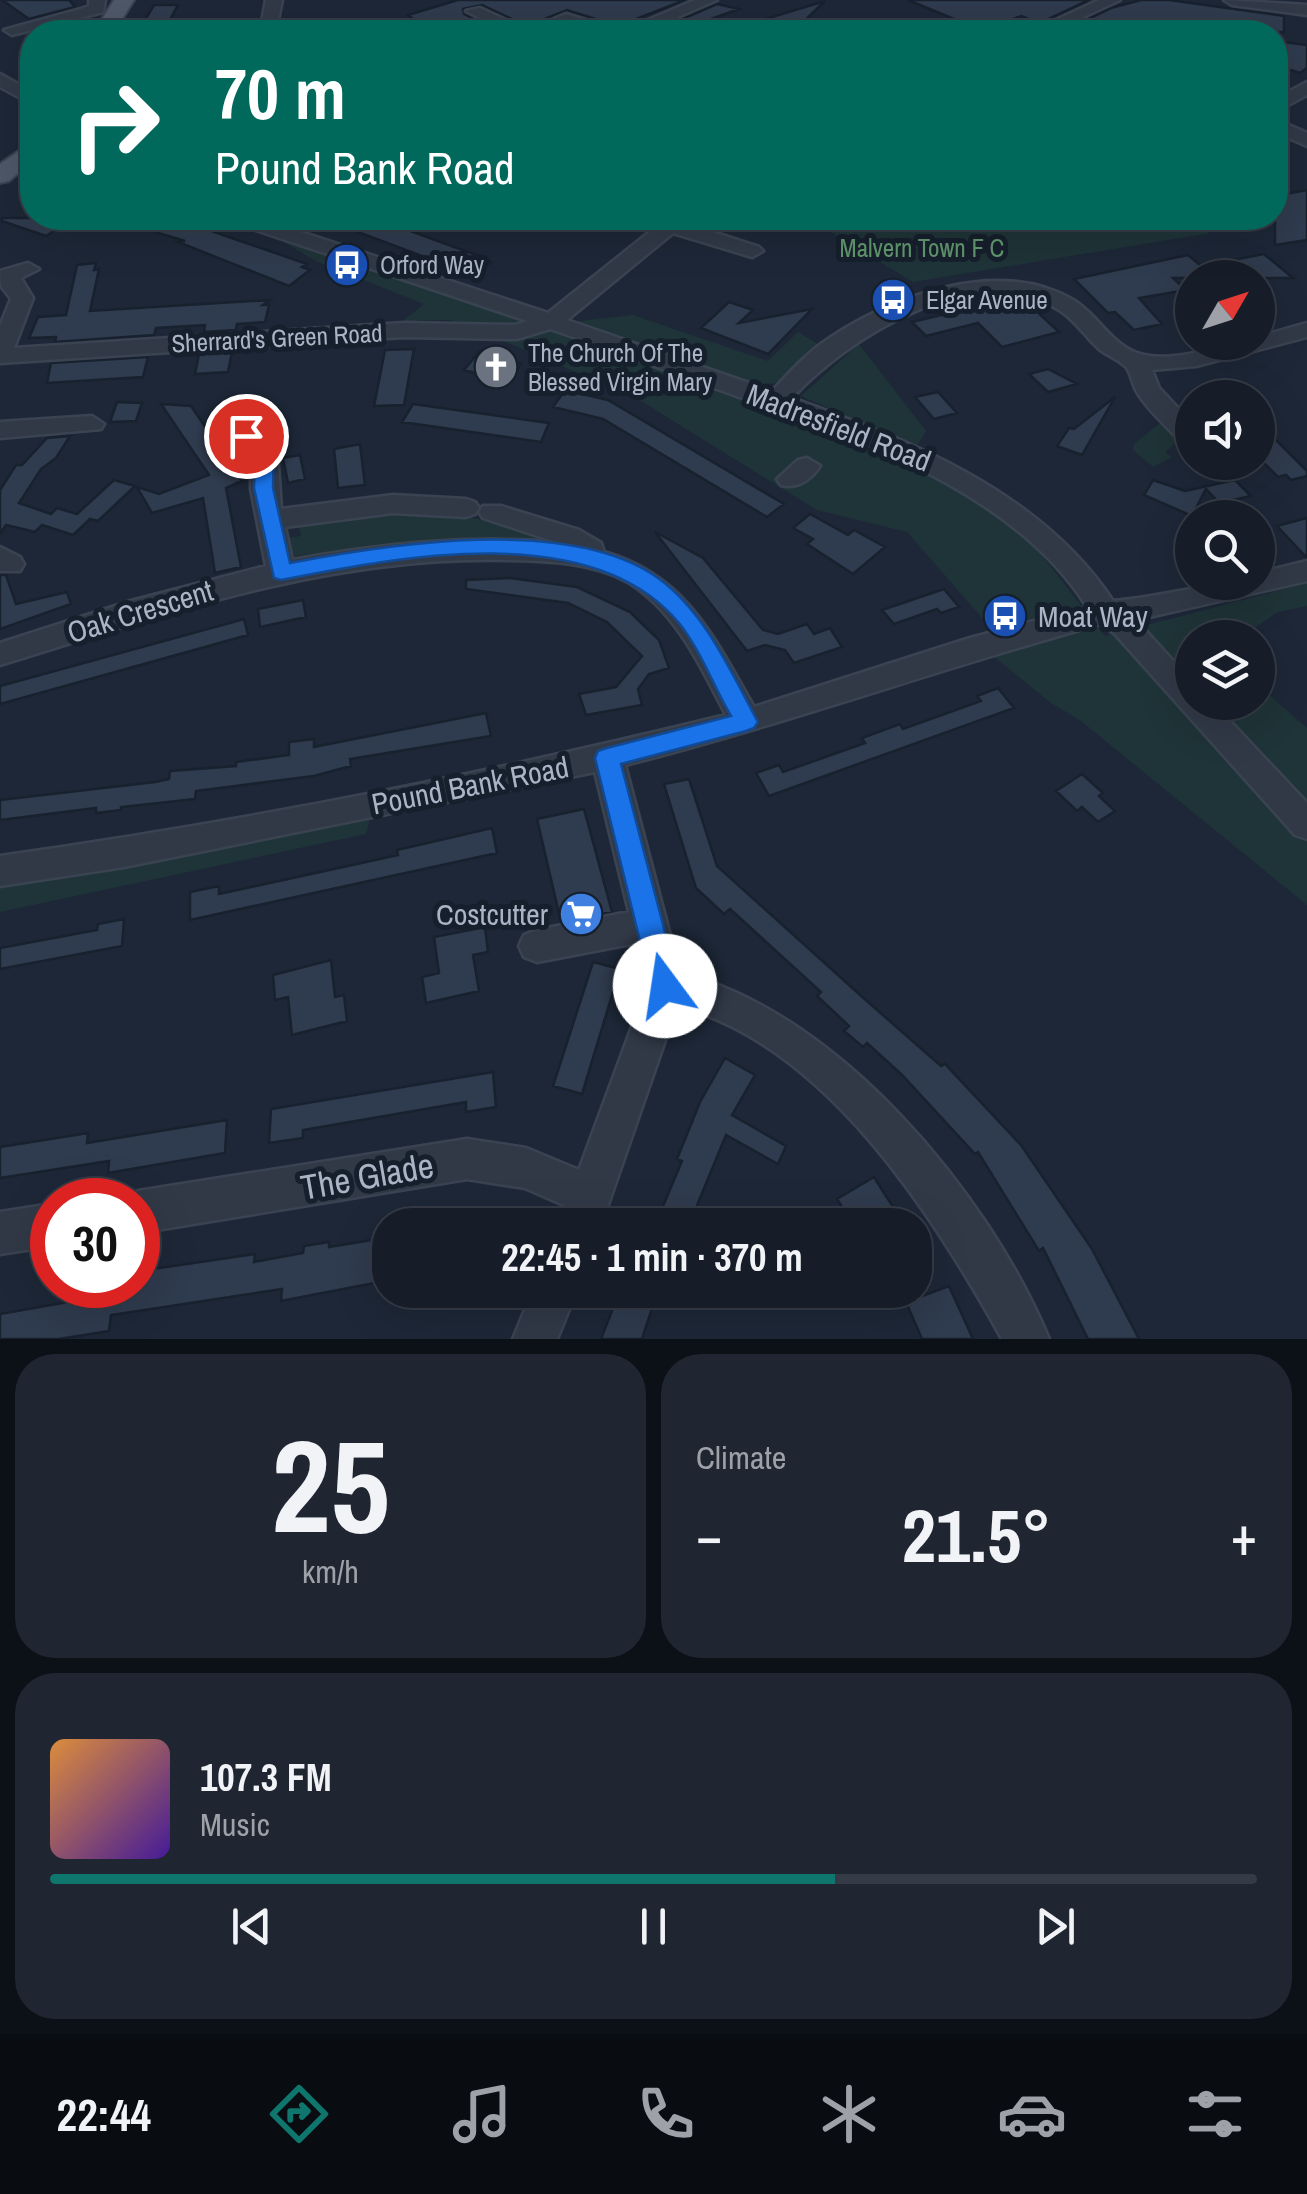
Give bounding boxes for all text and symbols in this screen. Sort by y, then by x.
text: 70 m [215,47,346,141]
icon: right [50,60,180,190]
text: Pound Bank Road [215,137,515,198]
park label: Malvern Town F C [840,231,1004,265]
bus stop icon: Orford Way [324,242,370,288]
place label: Orford Way [380,248,485,282]
north arrow [1175,260,1275,360]
map controls [1175,260,1275,720]
bus stop icon: Elgar Avenue [870,277,916,323]
place label: Elgar Avenue [926,283,1048,317]
street label: Sherrard's Green Road [171,315,383,361]
place label: The Church Of The Blessed Virgin Mary [528,336,713,399]
church icon: The Church Of The Blessed Virgin Mary [473,344,519,390]
street label: Madresfield Road [741,374,937,480]
button: sound [1175,380,1275,480]
pin [204,394,289,479]
icon: arrive [219,409,274,464]
button: search [1175,500,1275,600]
street label: Oak Crescent [62,570,218,652]
bus stop icon: Moat Way [982,593,1028,639]
place label: Moat Way [1038,596,1149,636]
button: layers [1175,620,1275,720]
street label: Pound Bank Road [368,746,572,824]
supermarket icon: Costcutter [558,891,604,937]
place label: Costcutter [436,894,549,934]
position arrow [613,934,717,1038]
street label: The Glade [297,1141,437,1211]
speed limit sign: 30 [30,1178,160,1308]
text: 22:45 · 1 min · 370 m [501,1232,803,1283]
text: 25 [271,1397,390,1573]
text: Climate [696,1436,786,1479]
text: 21.5° [902,1484,1051,1585]
text: − [696,1498,722,1572]
text: + [1231,1498,1257,1572]
text: km/h [302,1550,359,1593]
text: 107.3 FM [200,1752,332,1803]
text: Music [200,1803,270,1846]
icon: previous [224,1899,279,1954]
icon: pause [626,1899,681,1954]
icon: next [1028,1899,1083,1954]
icon: directions [264,2079,334,2149]
icon: music [447,2079,517,2149]
icon: phone [631,2079,701,2149]
icon: climate [814,2079,884,2149]
icon: car [997,2079,1067,2149]
icon: filters [1180,2079,1250,2149]
text: 22:44 [57,2084,151,2145]

